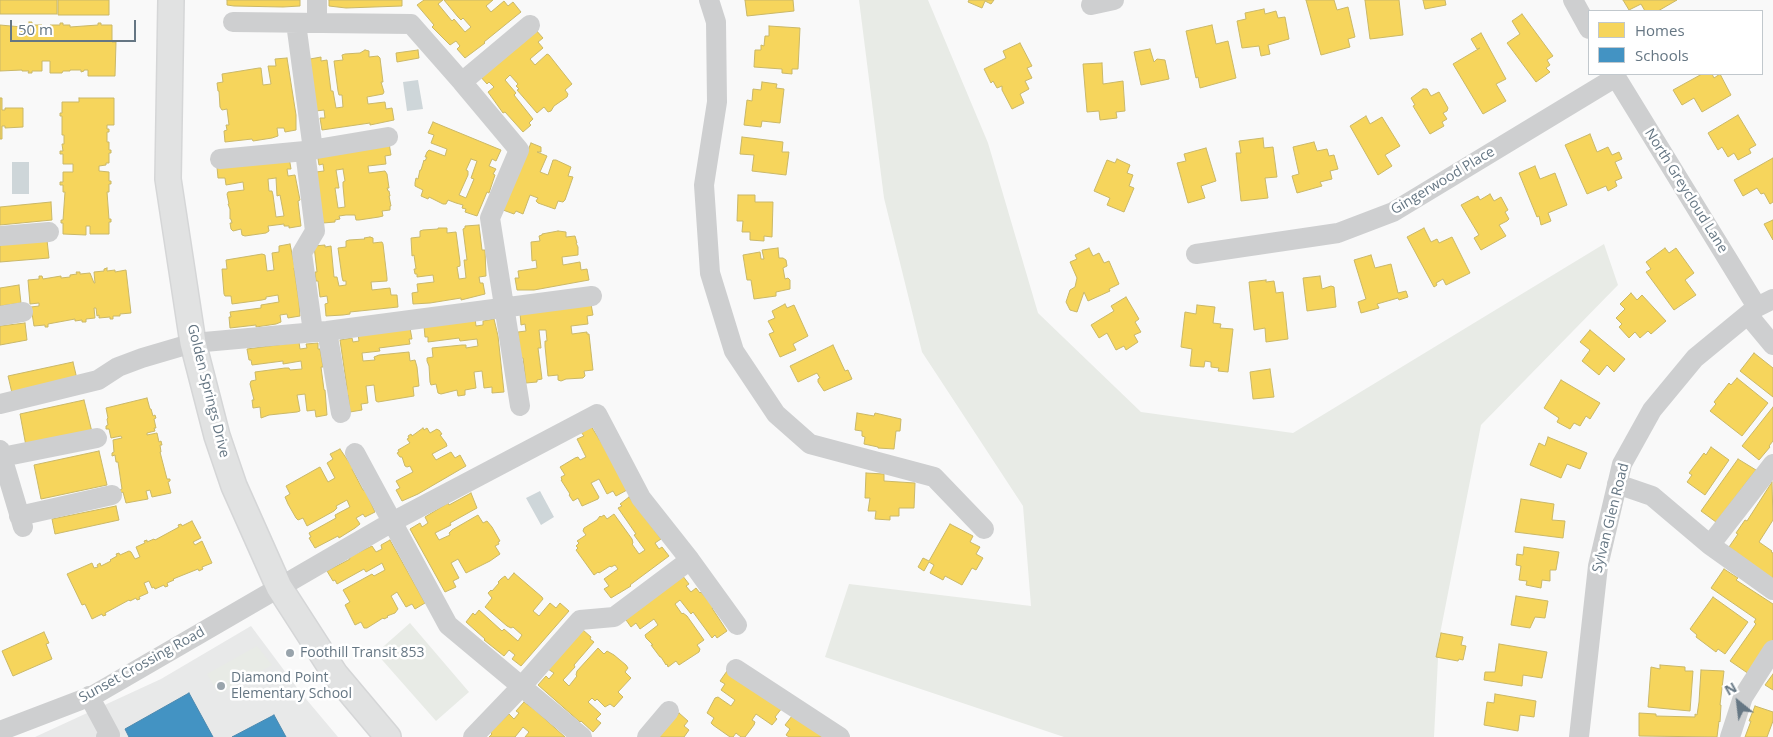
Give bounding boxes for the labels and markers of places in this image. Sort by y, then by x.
place label: Foothill Transit 853 [300,645,425,661]
marker: Foothill Transit 853 [284,647,296,659]
place label: Diamond Point Elementary School [231,670,352,702]
marker: Diamond Point Elementary School [215,680,227,692]

